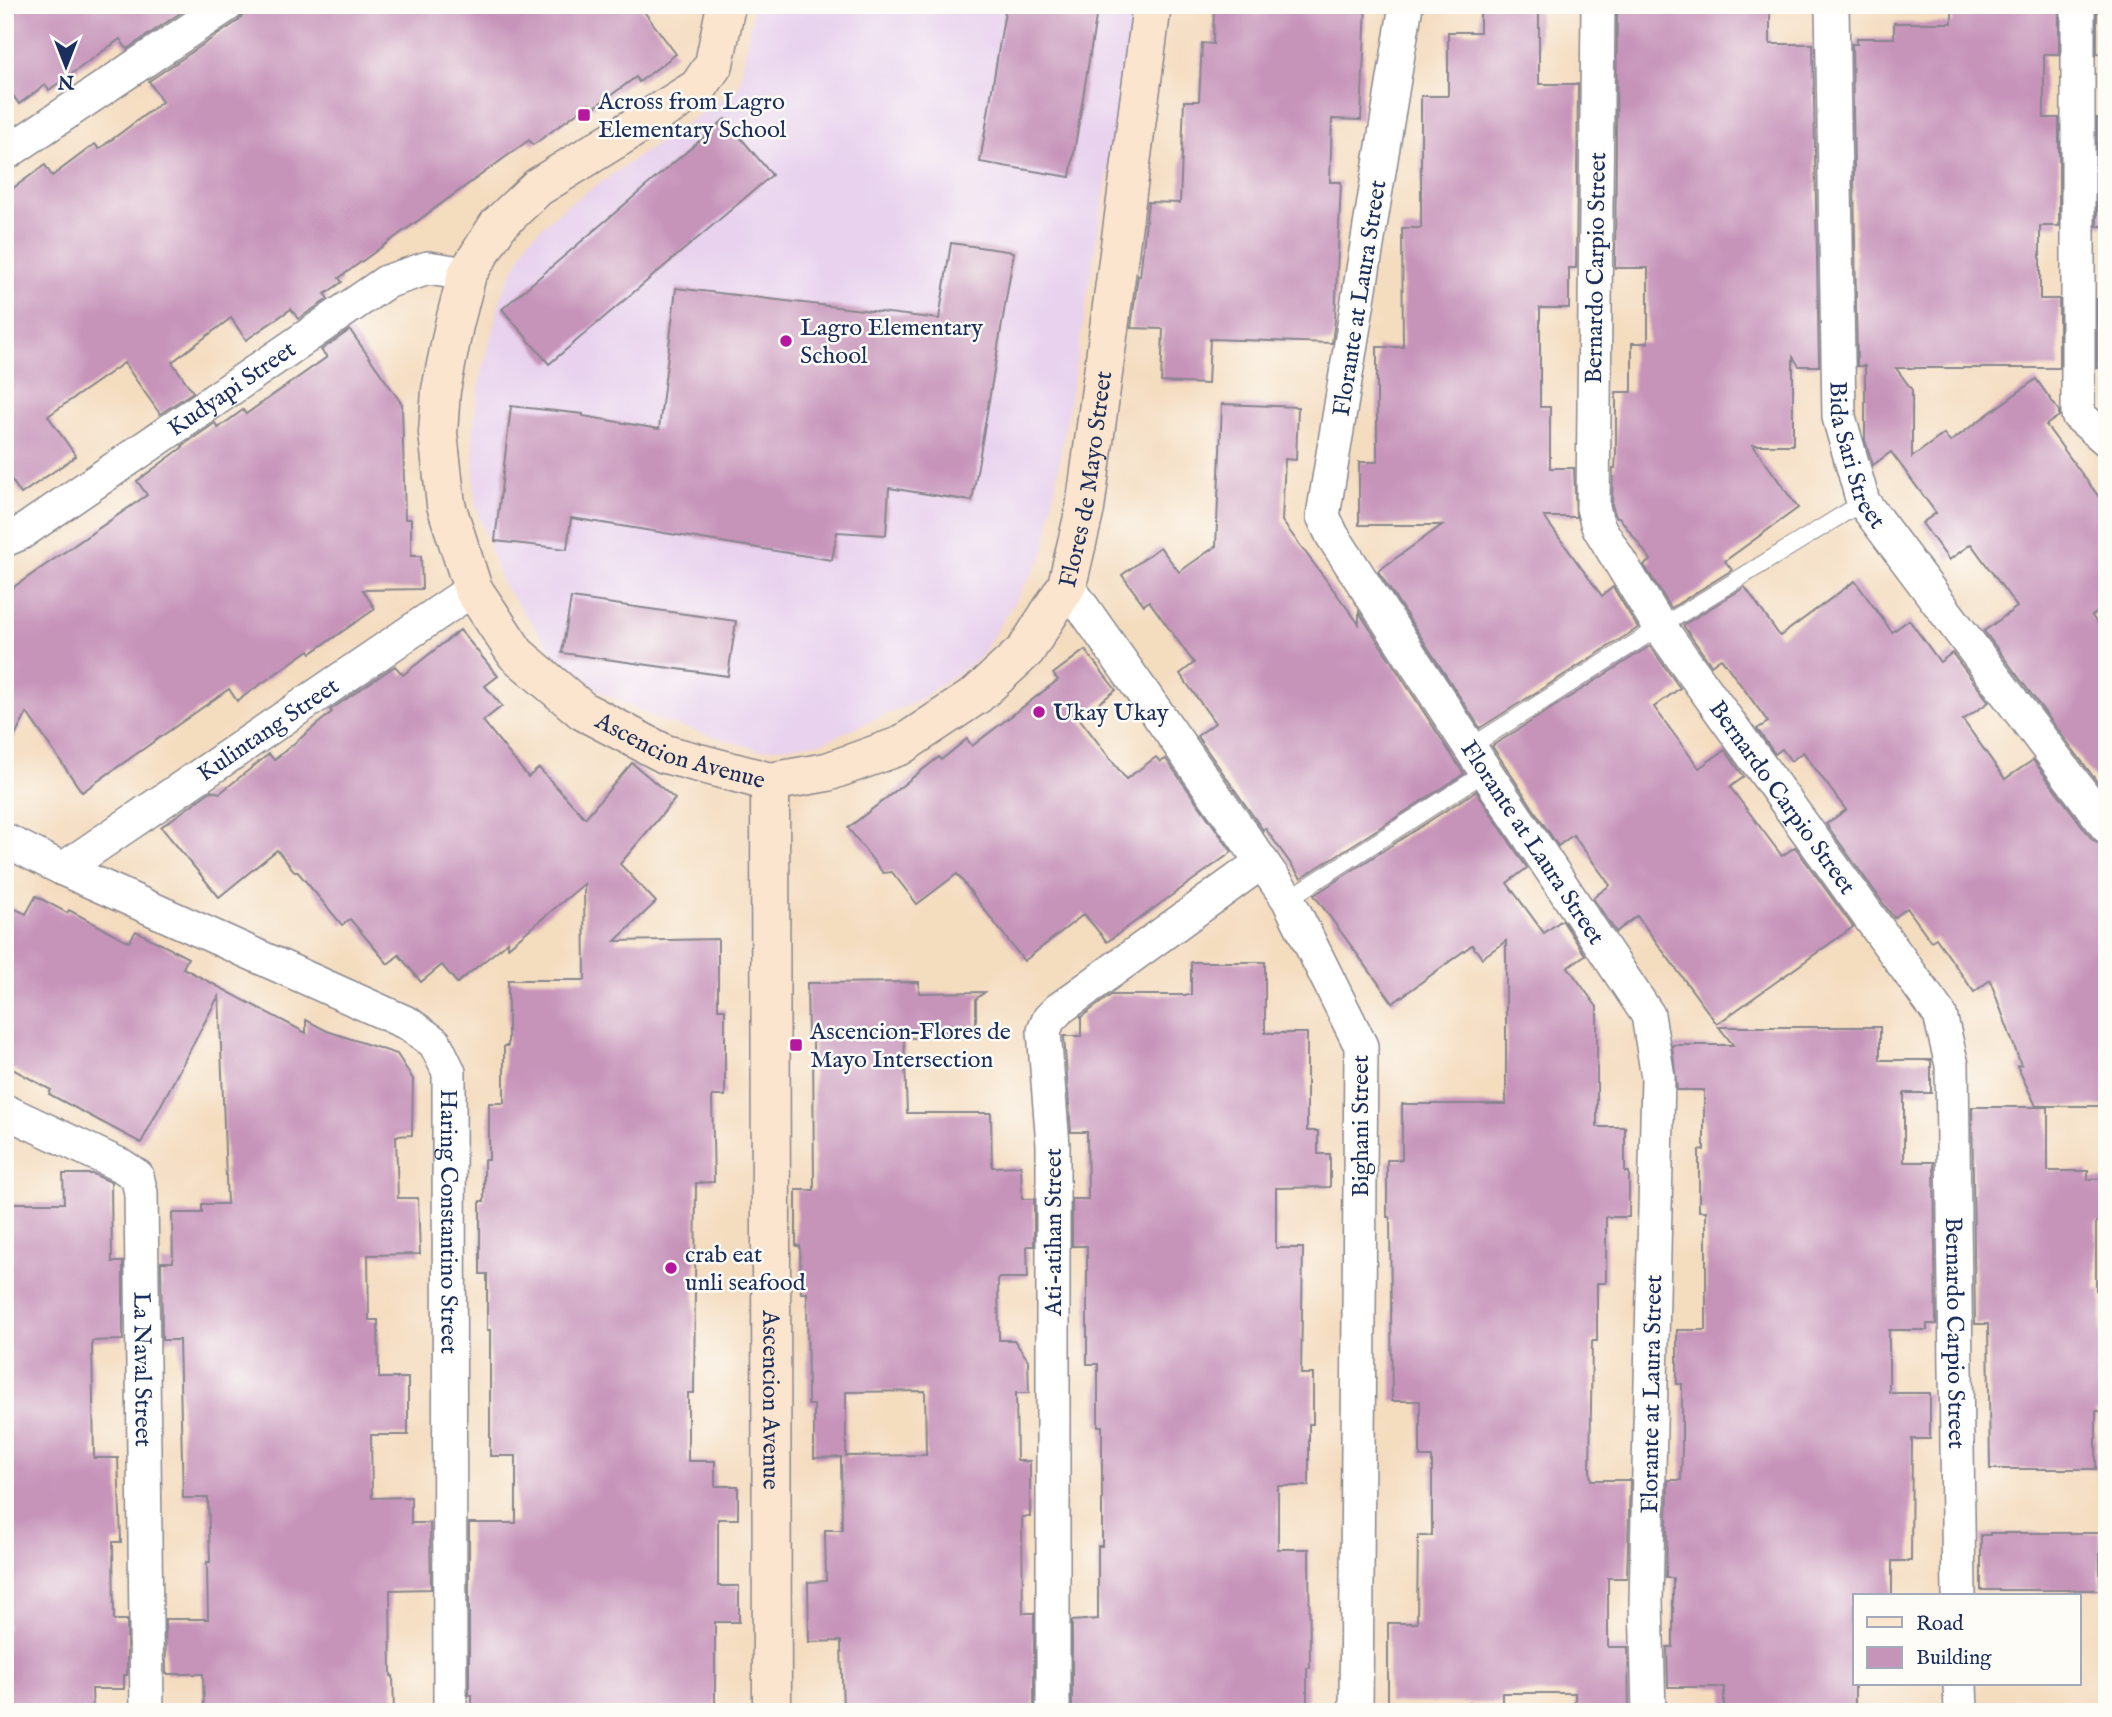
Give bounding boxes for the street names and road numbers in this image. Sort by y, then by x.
street label: Bernardo Carpio Street [1579,152,1614,384]
street label: Florante at Laura Street [1327,178,1394,419]
street label: Kudyapi Street [162,335,302,444]
street label: Flores de Mayo Street [1053,369,1120,591]
street label: Bida Sari Street [1821,381,1892,536]
street label: Kulintang Street [192,671,345,790]
street label: Bernardo Carpio Street [1701,695,1862,901]
street label: Ascencion Avenue [589,706,768,797]
street label: Florante at Laura Street [1453,735,1611,951]
street label: Bighani Street [1346,1055,1377,1197]
street label: Haring Constantino Street [432,1089,463,1354]
street label: Ati-atihan Street [1039,1148,1070,1317]
street label: Bernardo Carpio Street [1937,1217,1971,1449]
street label: Florante at Laura Street [1635,1274,1670,1514]
street label: La Naval Street [125,1291,158,1447]
street label: Ascencion Avenue [754,1309,786,1490]

